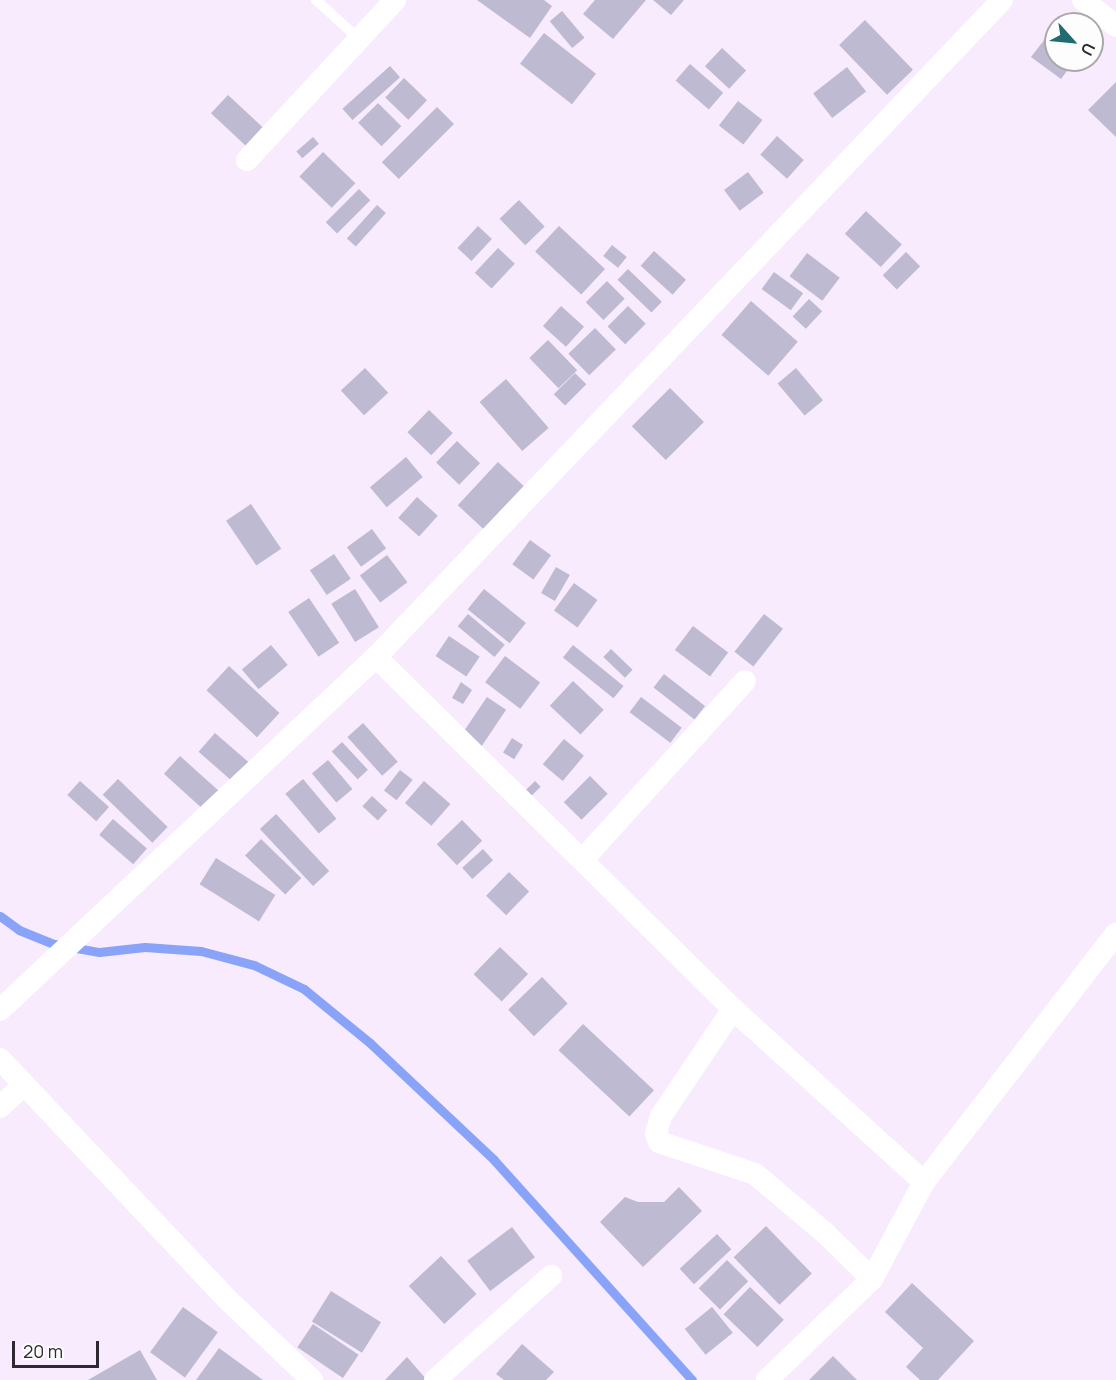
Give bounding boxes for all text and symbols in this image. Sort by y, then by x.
north arrow [1044,12,1104,72]
text: U [1076,39,1101,59]
scale bar [15,1329,102,1367]
text: 20 m [23,1339,63,1363]

